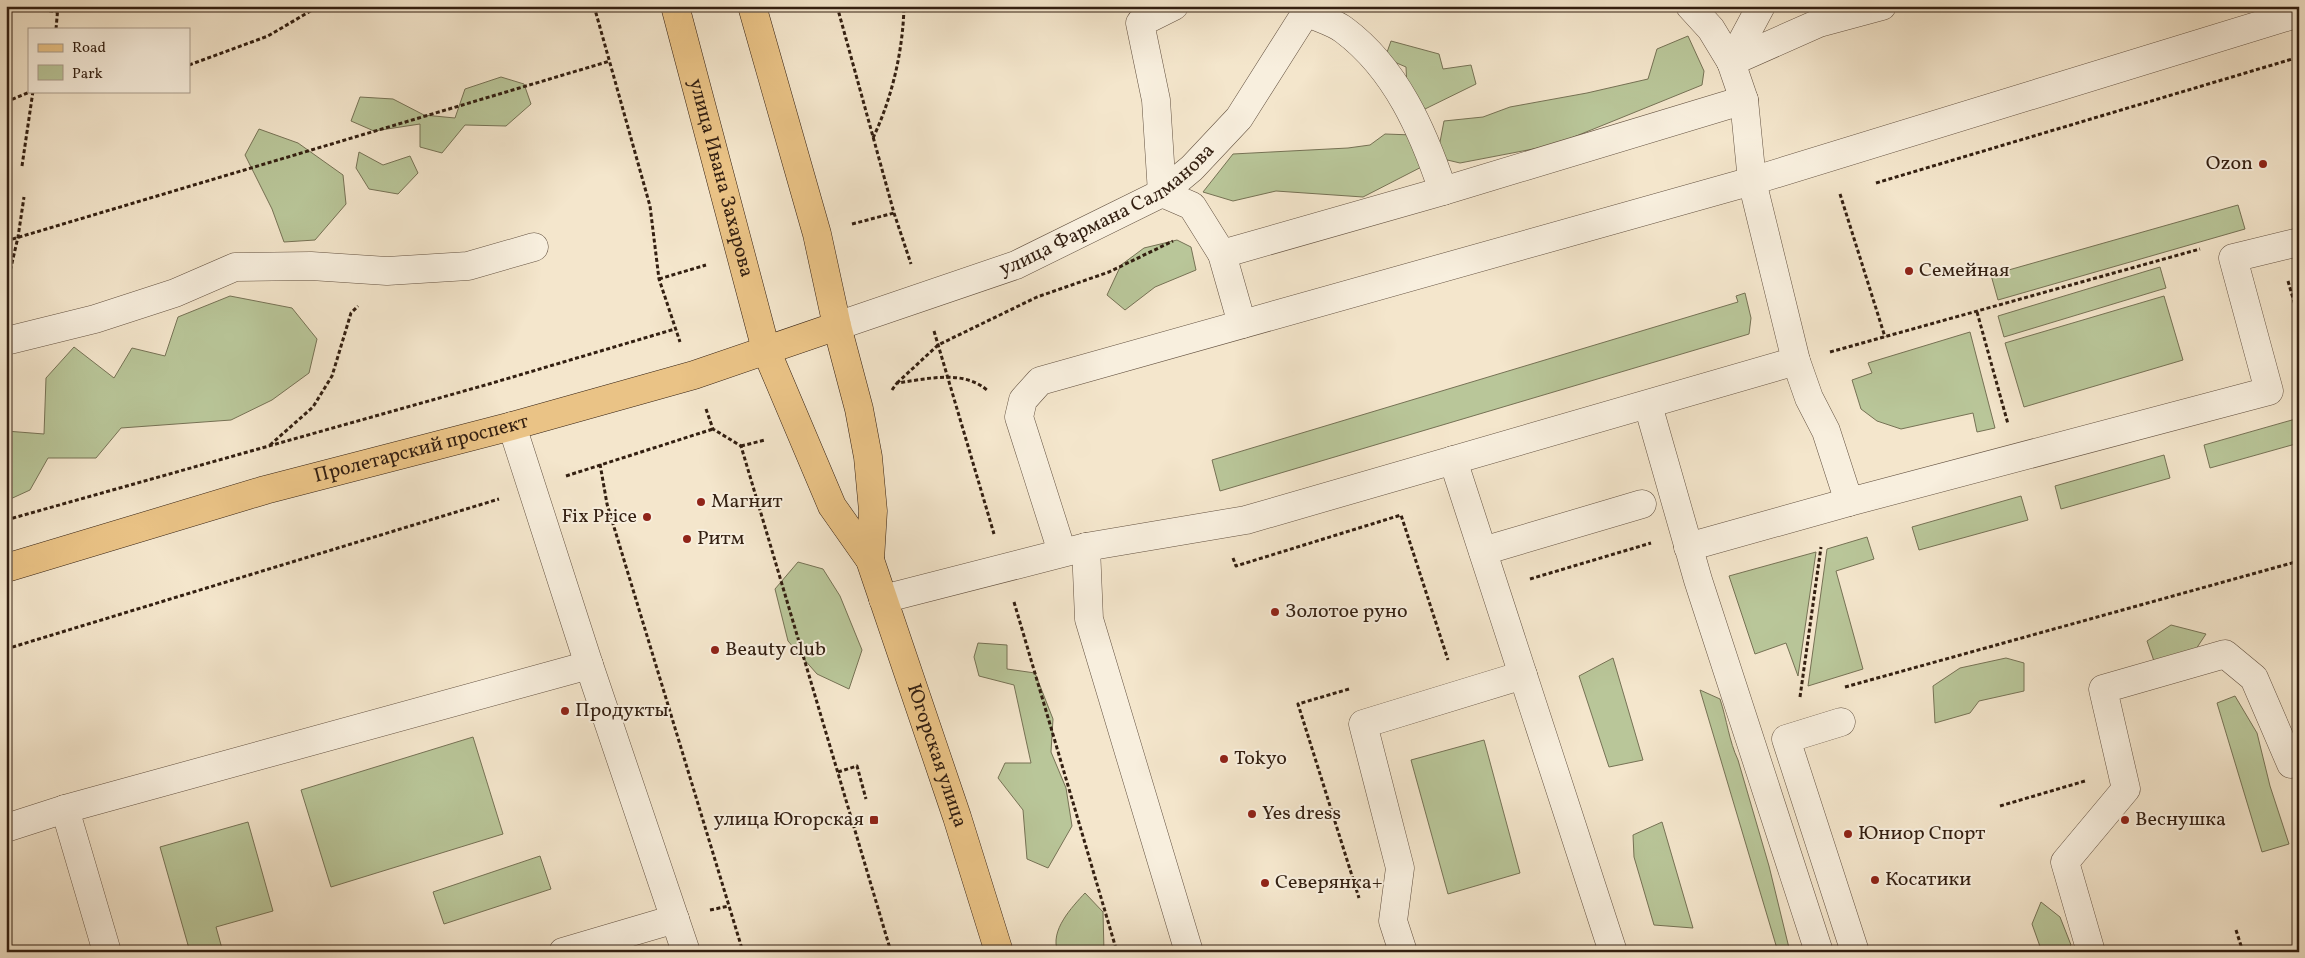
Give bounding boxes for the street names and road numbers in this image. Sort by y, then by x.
street label: улица Ивана Захарова [681,76,760,280]
street label: улица Фармана Салманова [996,138,1222,284]
street label: Пролетарский проспект [311,408,532,491]
street label: Югорская улица [899,680,973,831]

